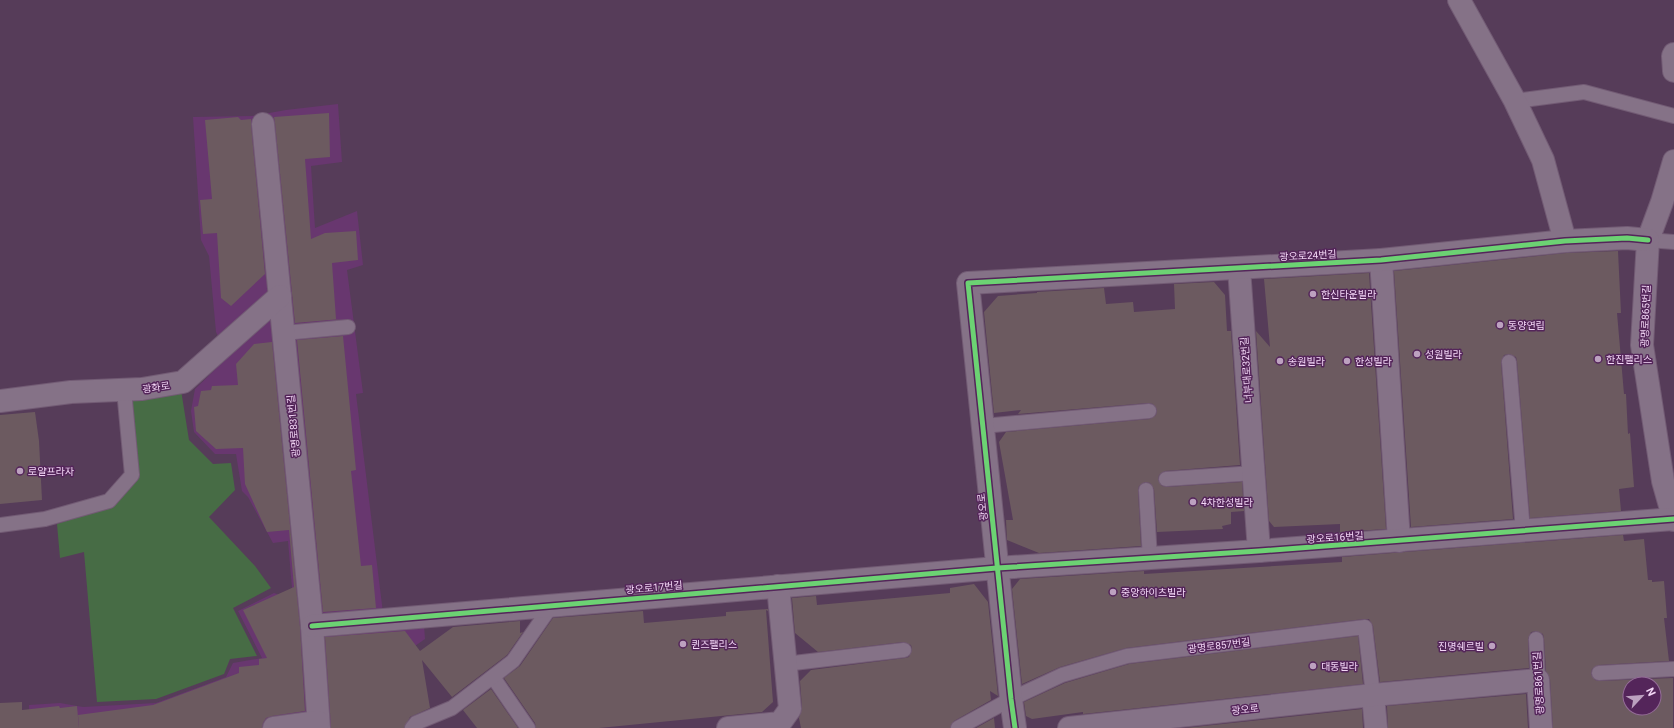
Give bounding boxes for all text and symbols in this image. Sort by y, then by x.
street label: 광오로24번길 [1279,249,1337,262]
street label: 광명로865번길 [1639,284,1652,348]
marker: 한신타운빌라 [1308,289,1318,299]
place label: 한신타운빌라 [1321,289,1377,300]
marker: 동양연립 [1495,320,1505,330]
place label: 동양연립 [1508,320,1545,331]
street label: 너부대로32번길 [1239,336,1254,403]
marker: 성원빌라 [1412,349,1422,359]
place label: 성원빌라 [1425,349,1463,360]
marker: 한진팰리스 [1593,354,1603,364]
place label: 한진팰리스 [1606,354,1652,365]
marker: 송원빌라 [1275,356,1285,366]
place label: 송원빌라 [1288,356,1326,367]
marker: 한성빌라 [1342,356,1352,366]
place label: 한성빌라 [1355,356,1393,367]
street label: 광화로 [142,380,171,395]
street label: 광명로831번길 [285,394,302,458]
marker: 로얄프라자 [15,466,25,476]
place label: 로얄프라자 [28,466,75,477]
street label: 광오로 [976,493,989,521]
marker: 4차한성빌라 [1188,497,1198,507]
place label: 4차한성빌라 [1201,497,1253,508]
street label: 광오로16번길 [1306,530,1364,545]
street label: 광오로17번길 [625,580,683,595]
marker: 중앙하이츠빌라 [1108,587,1118,597]
place label: 중앙하이츠빌라 [1121,587,1186,598]
street label: 광명로857번길 [1187,636,1251,655]
marker: 퀸즈팰리스 [678,639,688,649]
place label: 퀸즈팰리스 [691,639,737,650]
place label: 진명쉐르빌 [1438,641,1484,652]
marker: 진명쉐르빌 [1487,641,1497,651]
street label: 광명로861번길 [1531,651,1546,715]
marker: 대동빌라 [1308,661,1318,671]
place label: 대동빌라 [1321,661,1359,672]
north arrow [1622,676,1662,716]
text: N [1643,685,1658,698]
street label: 광오로 [1231,703,1259,716]

